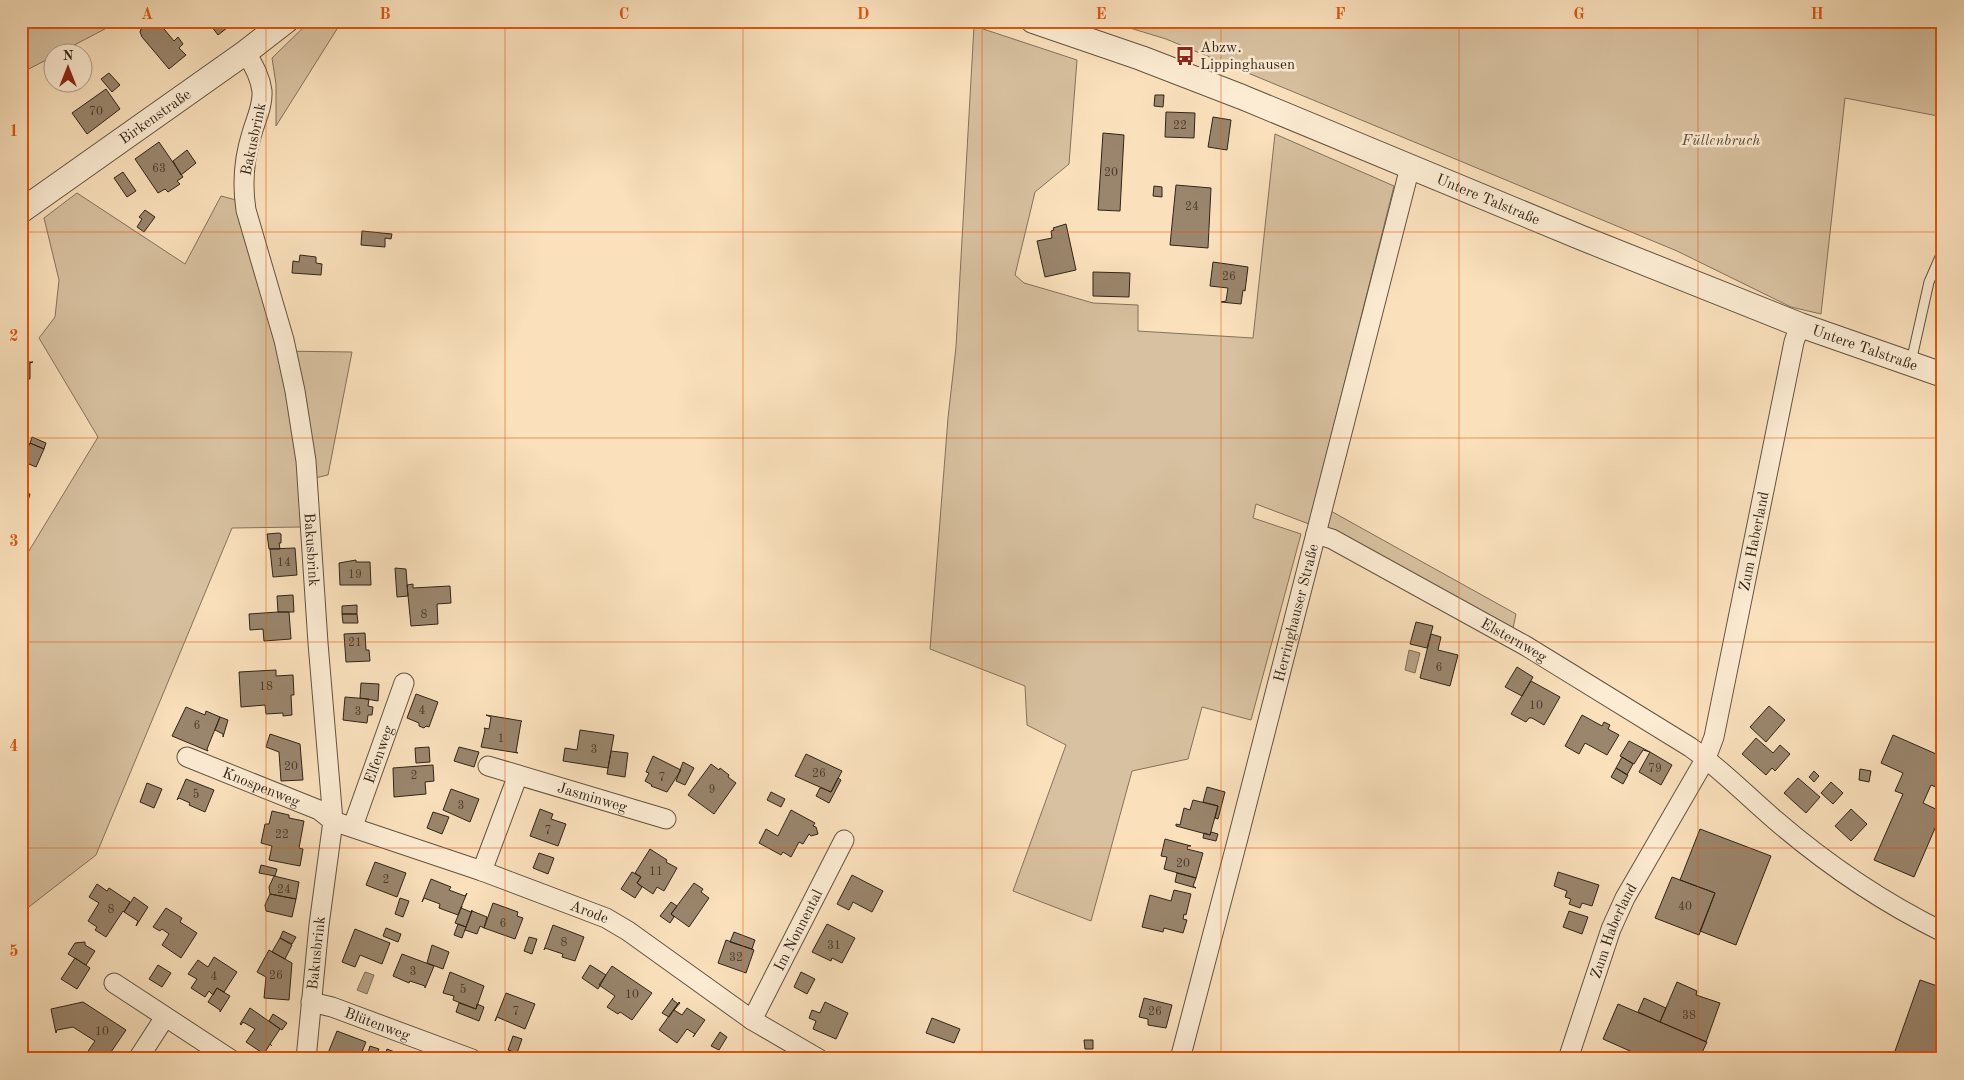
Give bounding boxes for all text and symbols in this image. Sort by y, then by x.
text: A [141,7,153,23]
text: B [379,7,391,23]
text: C [619,7,629,23]
text: D [857,7,869,23]
text: E [1095,7,1107,23]
text: F [1335,7,1346,23]
text: G [1573,7,1585,23]
text: H [1810,7,1824,23]
place label: Abzw. Lippinghausen [1200,41,1295,73]
north arrow [42,42,92,92]
bus stop icon: Abzw. Lippinghausen [1174,45,1196,67]
text: N [63,49,74,63]
street label: Birkenstraße [117,87,194,148]
street label: Bakusbrink [239,101,270,177]
house number: 70 [89,106,103,118]
house number: 22 [1173,120,1187,132]
text: 1 [9,124,19,140]
park label: Füllenbruch [1681,134,1761,149]
house number: 63 [152,163,166,175]
house number: 20 [1104,167,1118,179]
street label: Untere Talstraße [1434,172,1542,229]
house number: 24 [1185,201,1199,213]
house number: 26 [1222,271,1236,283]
street label: Untere Talstraße [1810,324,1919,375]
text: 2 [9,329,19,345]
street label: Zum Haberland [1738,490,1773,593]
street label: Bakusbrink [300,512,320,587]
text: 3 [9,534,19,550]
street label: Herringhauser Straße [1272,543,1322,684]
house number: 14 [277,557,291,569]
house number: 19 [348,569,362,581]
house number: 8 [421,609,428,621]
street label: Elsternweg [1478,617,1549,666]
house number: 21 [348,637,362,649]
house number: 6 [1436,662,1443,674]
house number: 18 [259,681,273,693]
house number: 10 [1529,700,1543,712]
house number: 4 [419,705,426,717]
house number: 3 [355,706,361,718]
house number: 6 [194,720,201,732]
street label: Elfenweg [363,724,397,786]
house number: 1 [498,733,504,745]
text: 4 [9,739,19,755]
house number: 3 [591,744,597,756]
house number: 20 [284,761,298,773]
house number: 79 [1648,763,1662,775]
street label: Knospenweg [220,766,302,810]
house number: 26 [812,768,826,780]
house number: 2 [411,770,417,782]
house number: 7 [659,772,665,784]
street label: Jasminweg [555,781,629,816]
house number: 9 [709,784,715,796]
house number: 5 [193,788,200,801]
house number: 3 [458,800,464,812]
house number: 7 [545,825,551,837]
house number: 22 [275,829,289,841]
house number: 20 [1176,858,1190,870]
house number: 11 [649,866,663,878]
house number: 2 [383,874,389,886]
street label: Zum Haberland [1589,881,1641,981]
house number: 24 [277,884,291,896]
street label: Im Nonnental [772,888,826,974]
street label: Arode [568,899,610,927]
house number: 40 [1678,901,1692,913]
house number: 8 [108,904,115,916]
street label: Bakusbrink [306,915,329,991]
house number: 6 [500,918,507,930]
house number: 8 [561,937,568,949]
house number: 31 [827,940,841,952]
text: 5 [9,944,19,960]
house number: 32 [729,952,743,964]
house number: 3 [410,966,416,978]
house number: 26 [269,970,283,982]
house number: 4 [211,971,218,983]
house number: 5 [460,983,467,996]
house number: 10 [625,989,639,1001]
street label: Blütenweg [342,1006,412,1044]
house number: 7 [513,1006,519,1018]
house number: 26 [1148,1006,1162,1018]
house number: 38 [1682,1010,1696,1022]
house number: 10 [95,1026,109,1038]

